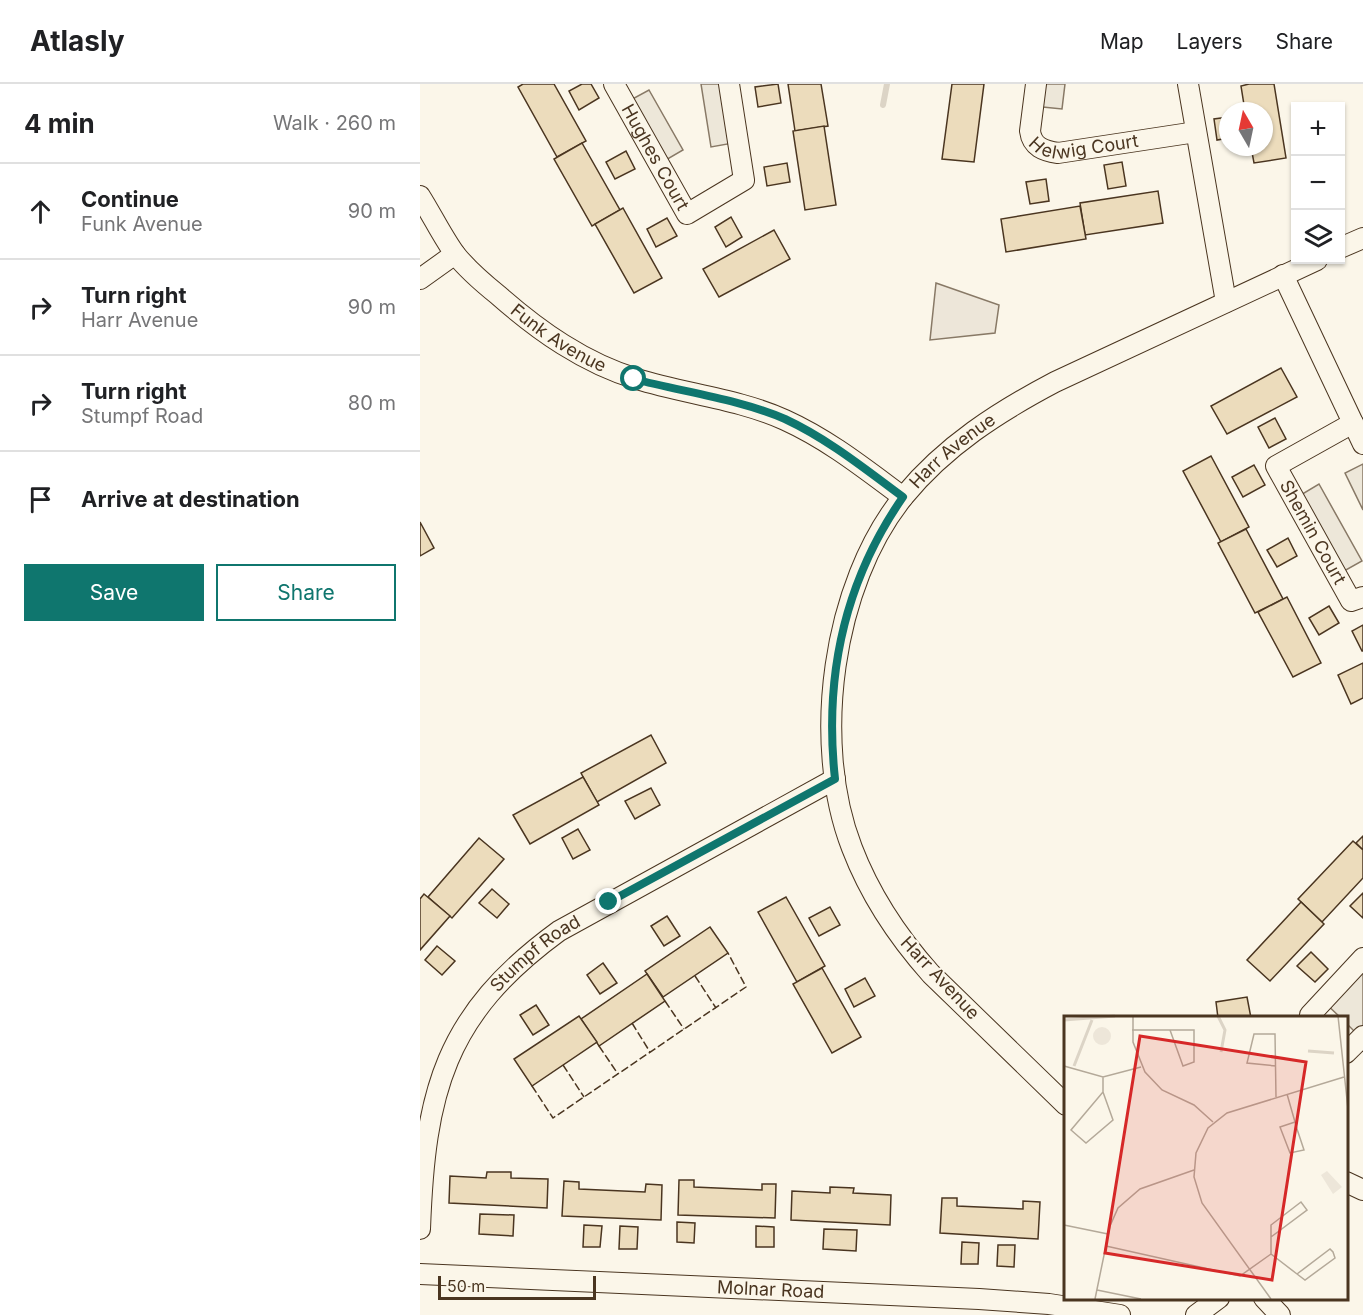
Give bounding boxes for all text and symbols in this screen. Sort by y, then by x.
text: Atlasly [30,24,125,58]
text: Map [1100,29,1144,54]
text: Layers [1177,29,1243,54]
text: Share [1276,29,1333,54]
street label: Hughes Court [617,100,694,214]
north arrow [1219,102,1273,156]
map controls [1291,102,1345,264]
button: + [1291,102,1345,156]
text: 4 min [24,108,95,139]
text: Walk · 260 m [273,111,396,135]
street label: Helwig Court [1025,130,1140,163]
button: − [1291,156,1345,210]
text: Continue [81,186,179,212]
icon: ahead [24,195,57,228]
text: 90 m [348,199,396,223]
button: layers [1291,210,1345,264]
text: Funk Avenue [81,212,203,236]
text: Turn right [81,282,187,308]
icon: right [24,291,57,324]
text: 90 m [348,295,396,319]
street label: Funk Avenue [507,299,610,376]
text: Harr Avenue [81,308,198,332]
route start [620,365,646,391]
text: Turn right [81,378,187,404]
icon: right [24,387,57,420]
text: 80 m [348,391,396,415]
text: Stumpf Road [81,404,203,428]
street label: Harr Avenue [905,409,999,492]
street label: Shemin Court [1276,476,1351,588]
icon: arrive [24,483,57,516]
text: Arrive at destination [81,486,300,512]
button: Save [24,564,204,621]
button: Share [216,564,396,621]
route end [595,888,621,914]
street label: Stumpf Road [485,910,584,996]
street label: Harr Avenue [897,932,984,1023]
inset map [1064,1016,1348,1300]
scale bar [438,1273,596,1300]
text: 50 m [447,1276,485,1296]
street label: Molnar Road [717,1276,825,1302]

